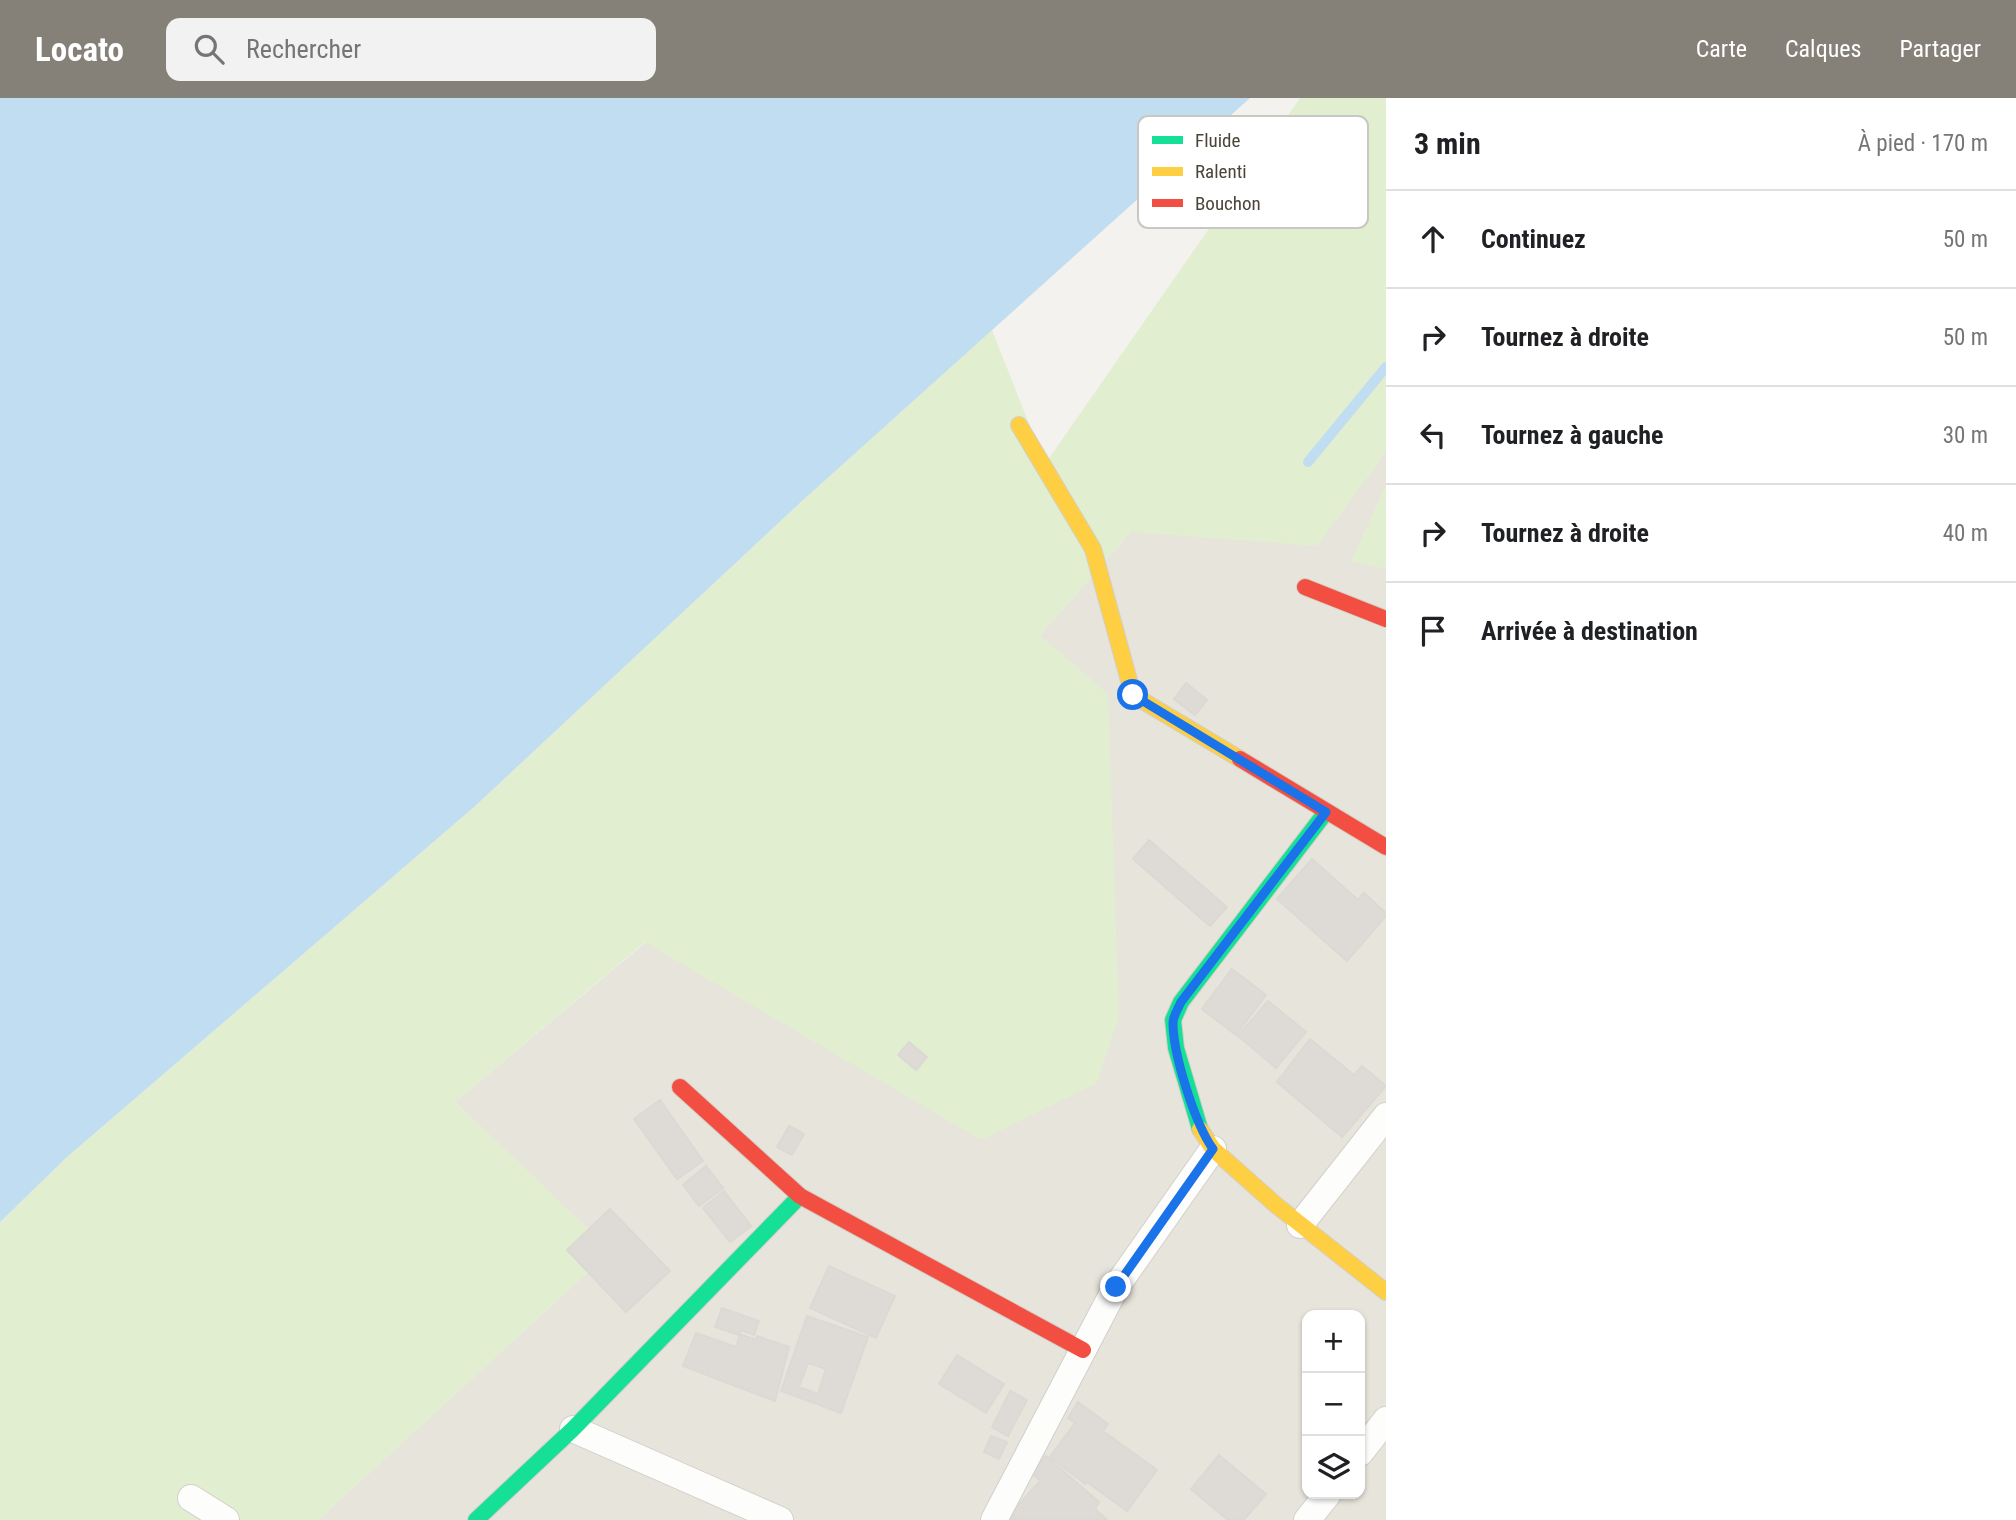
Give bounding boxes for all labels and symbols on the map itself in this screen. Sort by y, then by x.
legend [1138,116,1368,228]
text: Fluide [1195,129,1240,152]
text: Ralenti [1195,160,1247,183]
text: Bouchon [1195,192,1261,215]
route start [1117,679,1148,710]
route end [1100,1271,1131,1302]

